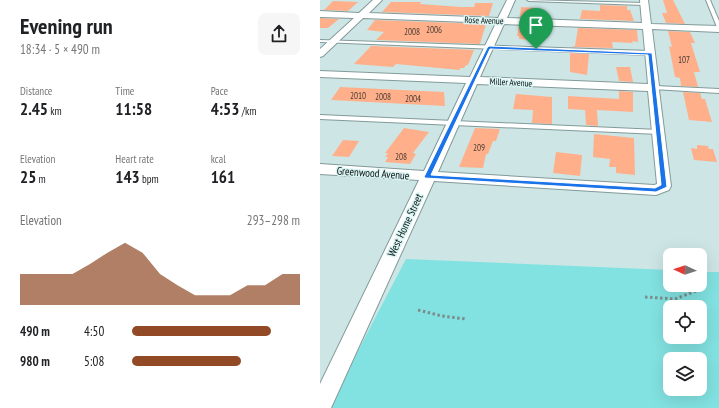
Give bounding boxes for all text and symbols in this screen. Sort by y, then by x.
pin [519,8,553,49]
text: Evening run [20,12,113,40]
button: share [258,13,300,55]
street label: Rose Avenue [464,14,504,26]
icon: arrive [525,14,547,36]
house number: 2006 [426,24,442,35]
house number: 2008 [404,26,420,37]
text: 18:34 · 5 × 490 m [20,41,100,58]
house number: 107 [678,54,690,65]
street label: Miller Avenue [489,75,533,89]
text: Distance [20,84,52,98]
text: Time [115,84,134,98]
text: Pace [211,84,228,98]
house number: 2010 [350,90,366,101]
house number: 2008 [375,91,391,102]
house number: 2004 [405,93,421,104]
text: 2.45 [20,98,48,120]
text: 11:58 [115,98,152,120]
text: 4:53 [211,98,239,120]
text: km [48,104,62,118]
text: /km [239,104,256,118]
house number: 209 [473,142,485,153]
house number: 208 [395,151,407,162]
text: Elevation [20,152,55,166]
text: Heart rate [115,152,154,166]
text: kcal [211,152,226,166]
street label: Greenwood Avenue [336,163,410,183]
text: 25 [20,166,36,188]
text: 143 [115,166,140,188]
text: 161 [211,166,235,188]
text: m [36,172,46,186]
text: bpm [140,172,159,186]
street label: West Home Street [384,191,426,259]
text: Elevation [20,212,62,229]
text: 293–298 m [247,212,300,229]
north arrow [663,248,707,292]
map controls [663,248,707,396]
button: locate [663,300,707,344]
text: 490 m [20,323,50,340]
text: 4:50 [84,323,104,340]
button: layers [663,352,707,396]
text: 980 m [20,353,50,370]
text: 5:08 [84,353,104,370]

